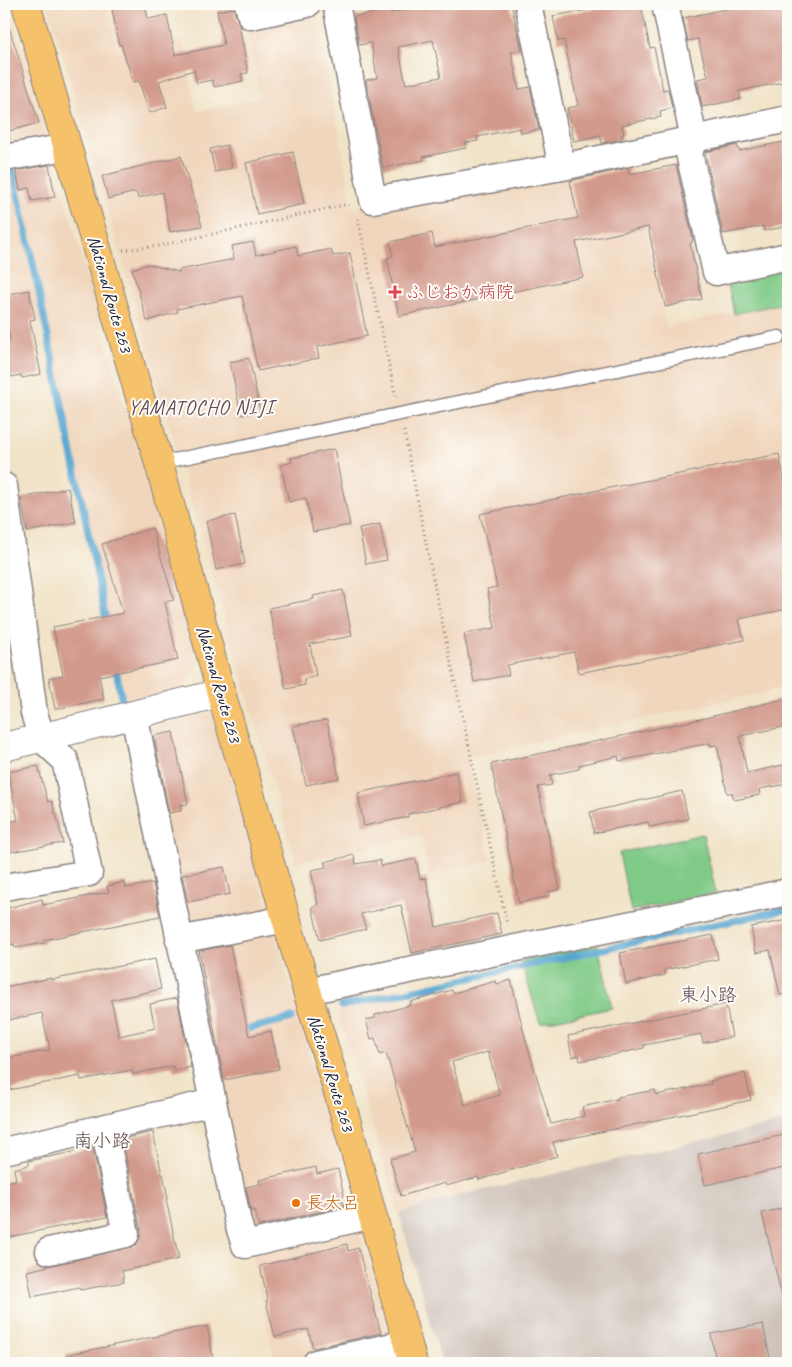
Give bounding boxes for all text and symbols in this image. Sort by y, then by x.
street label: National Route 263 [83,233,138,357]
place label: ふじおか病院 [406,281,514,303]
marker: ふじおか病院 [388,285,402,299]
district label: YAMATOCHO NIJI [128,395,278,420]
street label: National Route 263 [192,623,247,747]
district label: 東小路 [679,983,737,1007]
street label: National Route 263 [303,1012,360,1136]
district label: 南小路 [73,1129,131,1153]
place label: 長太呂 [306,1192,360,1214]
marker: 長太呂 [290,1197,302,1209]

